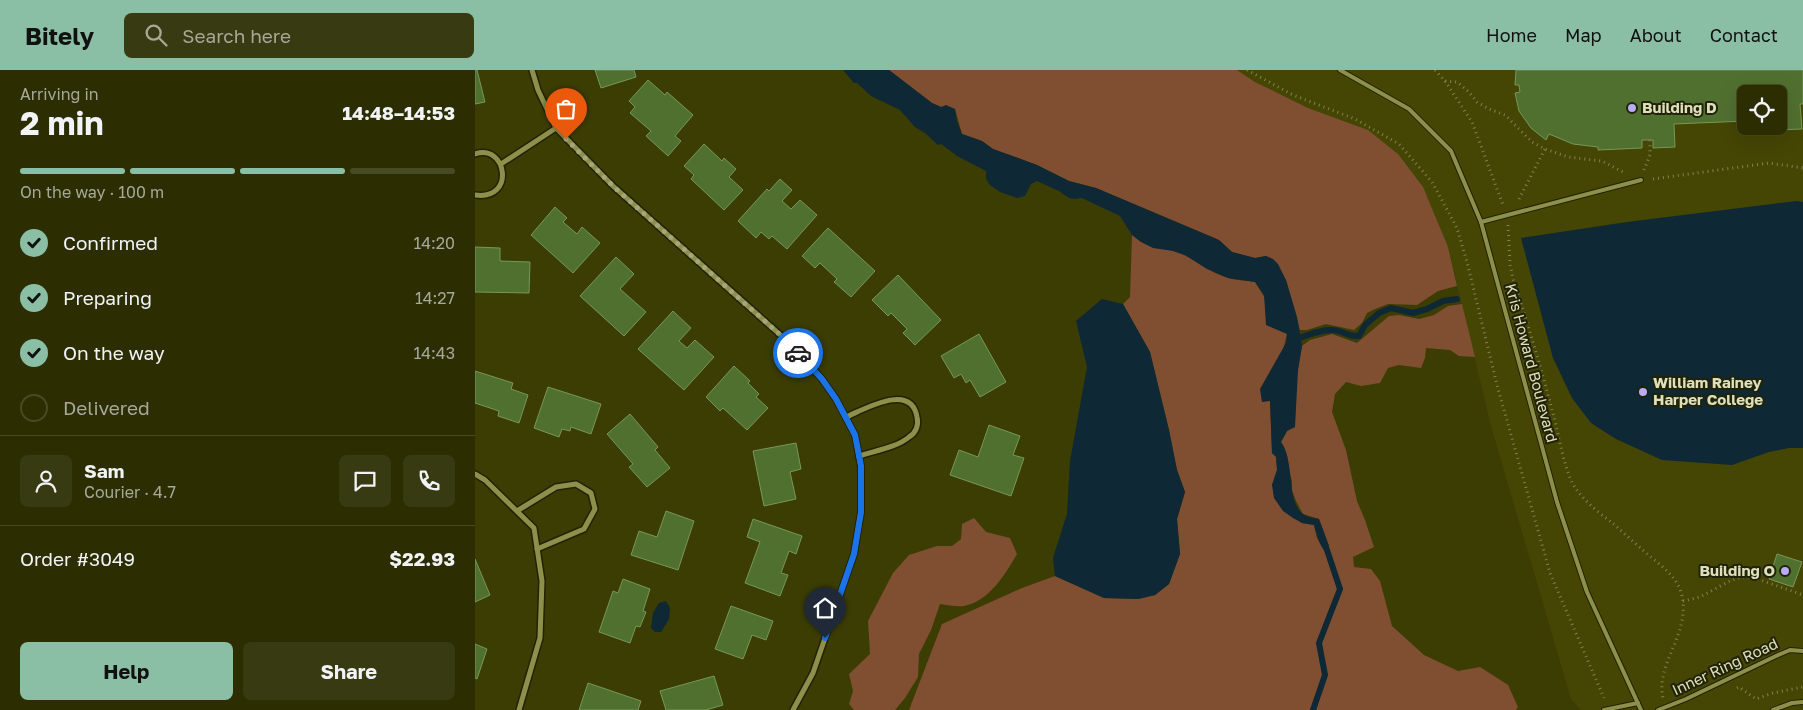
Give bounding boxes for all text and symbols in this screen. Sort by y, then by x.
search box [124,13,474,58]
text: Bitely [25,21,94,50]
icon: search [142,21,170,49]
text: Search here [182,24,291,47]
text: Home [1486,24,1537,46]
text: Map [1565,24,1602,46]
text: About [1630,24,1682,46]
text: Contact [1710,24,1778,46]
text: Arriving in [20,84,99,104]
map controls [1737,85,1787,135]
button: locate [1737,85,1787,135]
pin [545,88,587,139]
icon: bag [552,95,580,123]
place label: Building D [1642,98,1717,116]
text: 14:48–14:53 [342,101,455,124]
marker: Building D [1626,102,1638,114]
text: 2 min [20,104,104,142]
text: On the way · 100 m [20,182,164,202]
icon: check [20,229,48,257]
text: Confirmed [63,231,158,254]
text: 14:20 [413,233,455,253]
street label: Kris Howard Boulevard [1502,281,1562,444]
icon: check [20,284,48,312]
text: Preparing [63,286,152,309]
text: 14:27 [415,288,455,308]
courier [773,328,823,378]
icon: check [20,339,48,367]
icon: car [784,339,812,367]
text: On the way [63,341,165,364]
text: 14:43 [414,343,455,363]
place label: William Rainey Harper College [1653,373,1763,408]
marker: William Rainey Harper College [1637,386,1649,398]
text: Delivered [63,396,150,419]
button: person [20,455,72,507]
button: chat [339,455,391,507]
button: phone [403,455,455,507]
text: Sam [84,459,124,482]
text: Courier · 4.7 [84,482,176,502]
text: Order #3049 [20,547,135,570]
text: $22.93 [389,547,455,570]
place label: Building O [1700,561,1775,579]
marker: Building O [1779,565,1791,577]
pin [804,587,846,638]
icon: home [811,594,839,622]
street label: Inner Ring Road [1669,634,1780,698]
button: Help [20,642,233,700]
button: Share [243,642,455,700]

